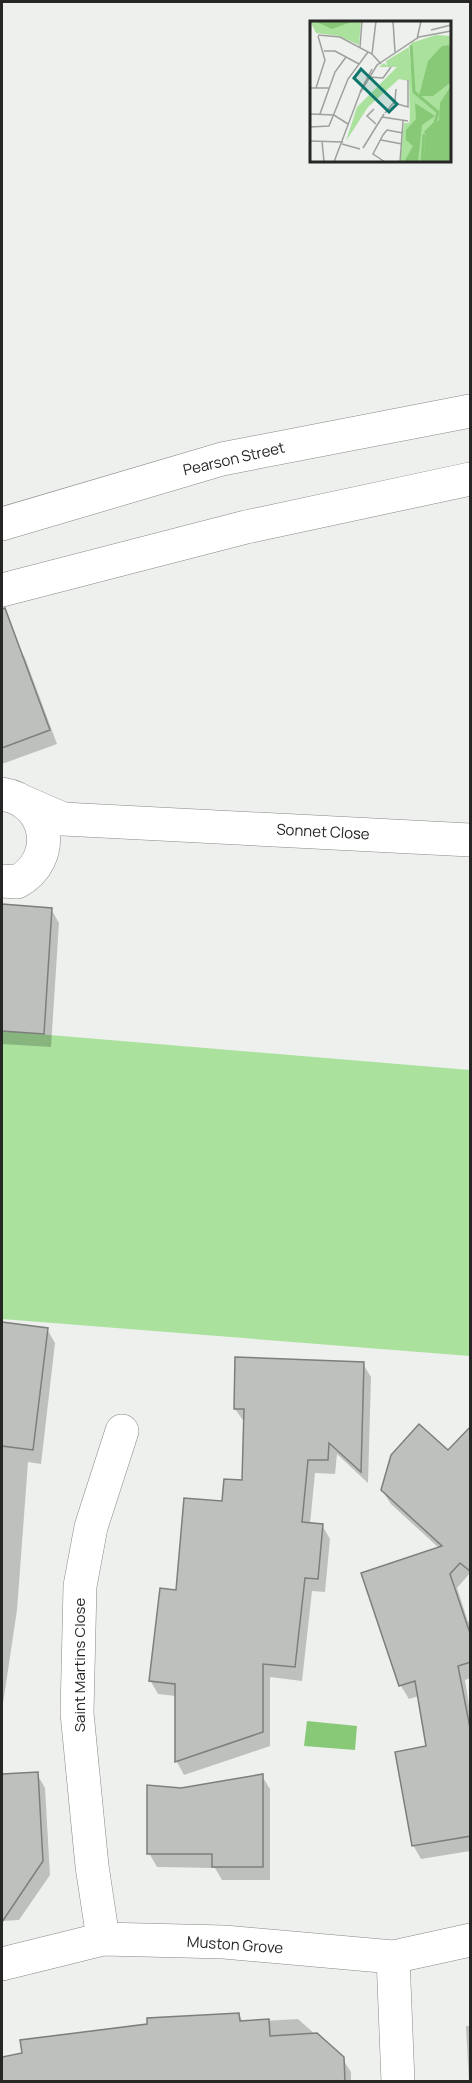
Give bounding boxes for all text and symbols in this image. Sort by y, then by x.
inset map [310,21,451,162]
street label: Pearson Street [181,437,287,480]
street label: Sonnet Close [276,819,370,844]
street label: Saint Martins Close [69,1598,90,1732]
street label: Muston Grove [186,1931,284,1958]

